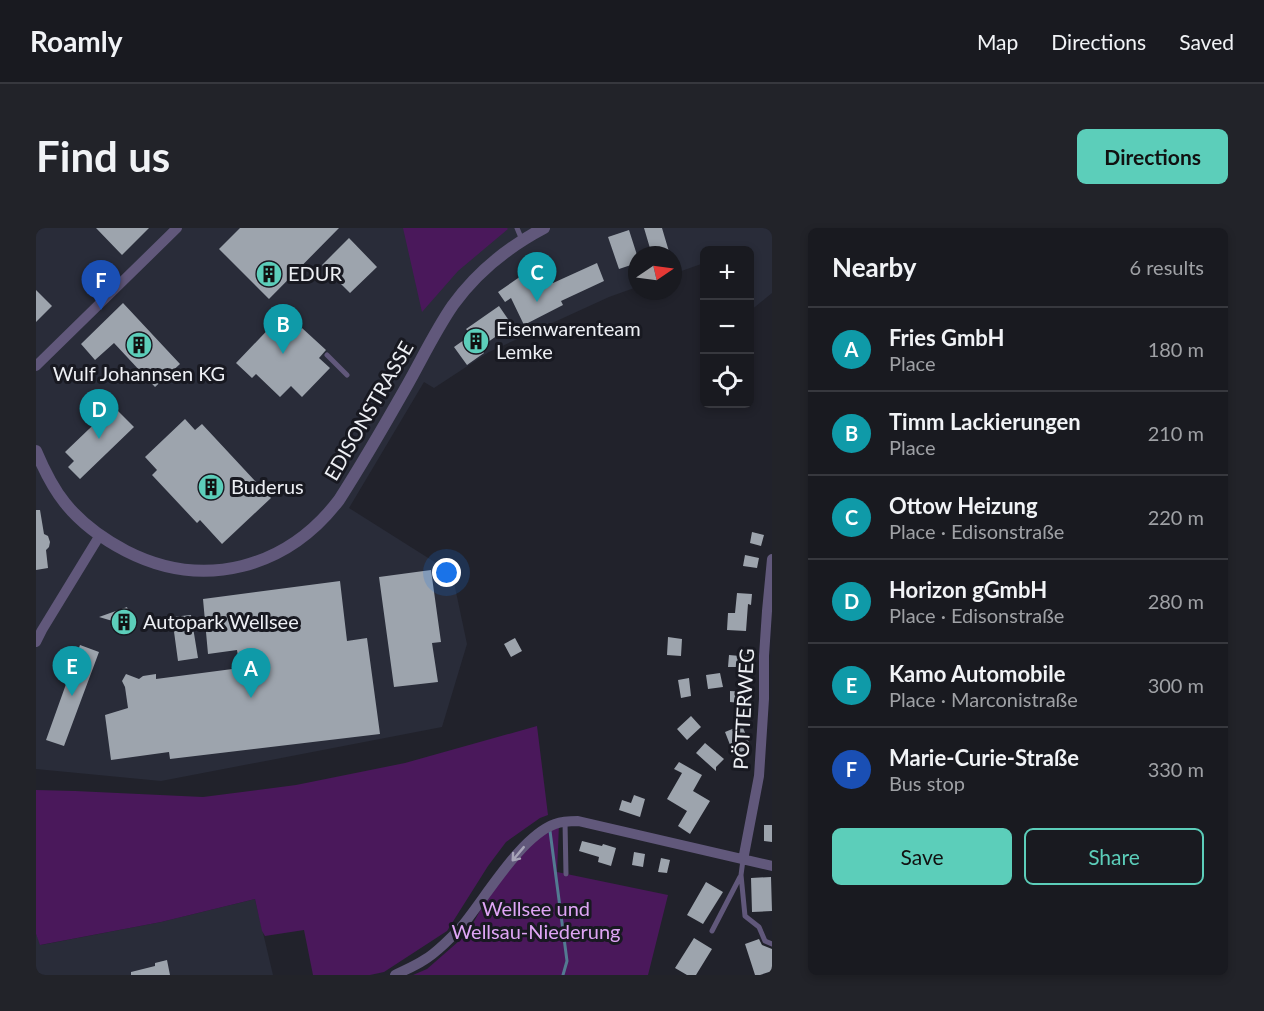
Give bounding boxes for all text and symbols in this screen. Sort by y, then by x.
text: Roamly [30,24,123,58]
text: Map [977,29,1018,54]
text: Directions [1051,29,1146,54]
text: Saved [1179,29,1234,54]
button: Directions [1077,129,1228,184]
text: Find us [36,131,170,181]
north arrow [628,246,682,300]
map controls [700,246,754,408]
button: + [700,246,754,300]
text: Nearby [832,251,917,283]
pin: C [518,253,556,302]
text: 6 results [1129,255,1204,279]
building icon: EDUR [254,259,284,289]
pin: F [82,260,120,310]
place label: EDUR [288,261,342,285]
button: − [700,300,754,354]
pin: B [264,304,302,354]
place label: Eisenwarenteam Lemke [496,316,641,363]
text: Fries GmbH [889,324,1004,351]
building icon: Eisenwarenteam Lemke [461,326,491,356]
building icon: Wulf Johannsen KG [124,330,154,360]
street label: EDISONSTRASSE [319,337,418,484]
text: A [845,337,858,361]
text: 180 m [1148,337,1204,361]
text: Place [889,351,936,375]
button: locate [700,354,754,408]
place label: Wulf Johannsen KG [53,361,225,385]
pin: D [80,390,118,439]
text: Timm Lackierungen [889,408,1081,435]
text: B [845,421,858,445]
text: 210 m [1148,421,1204,445]
text: Place [889,435,936,459]
building icon: Buderus [196,472,226,502]
place label: Buderus [231,474,304,498]
text: Ottow Heizung [889,492,1038,519]
text: C [845,505,858,529]
text: 220 m [1148,505,1204,529]
text: Place · Edisonstraße [889,519,1064,543]
your location [432,558,461,587]
text: Horizon gGmbH [889,576,1047,603]
text: D [844,589,859,613]
text: 280 m [1148,589,1204,613]
text: Place · Edisonstraße [889,603,1064,627]
building icon: Autopark Wellsee [109,607,139,637]
place label: Autopark Wellsee [143,609,299,633]
pin: E [52,646,92,696]
pin: A [232,648,270,698]
street label: PÖTTERWEG [728,648,758,770]
text: Kamo Automobile [889,660,1065,687]
text: E [846,673,857,697]
text: 300 m [1148,673,1204,697]
text: Place · Marconistraße [889,687,1078,711]
text: Marie-Curie-Straße [889,744,1079,771]
text: F [846,757,857,781]
text: 330 m [1148,757,1204,781]
text: Bus stop [889,771,965,795]
button: Save [832,828,1012,885]
button: Share [1024,828,1204,885]
one-way arrow [511,846,525,861]
park label: Wellsee und Wellsau-Niederung [452,896,621,943]

